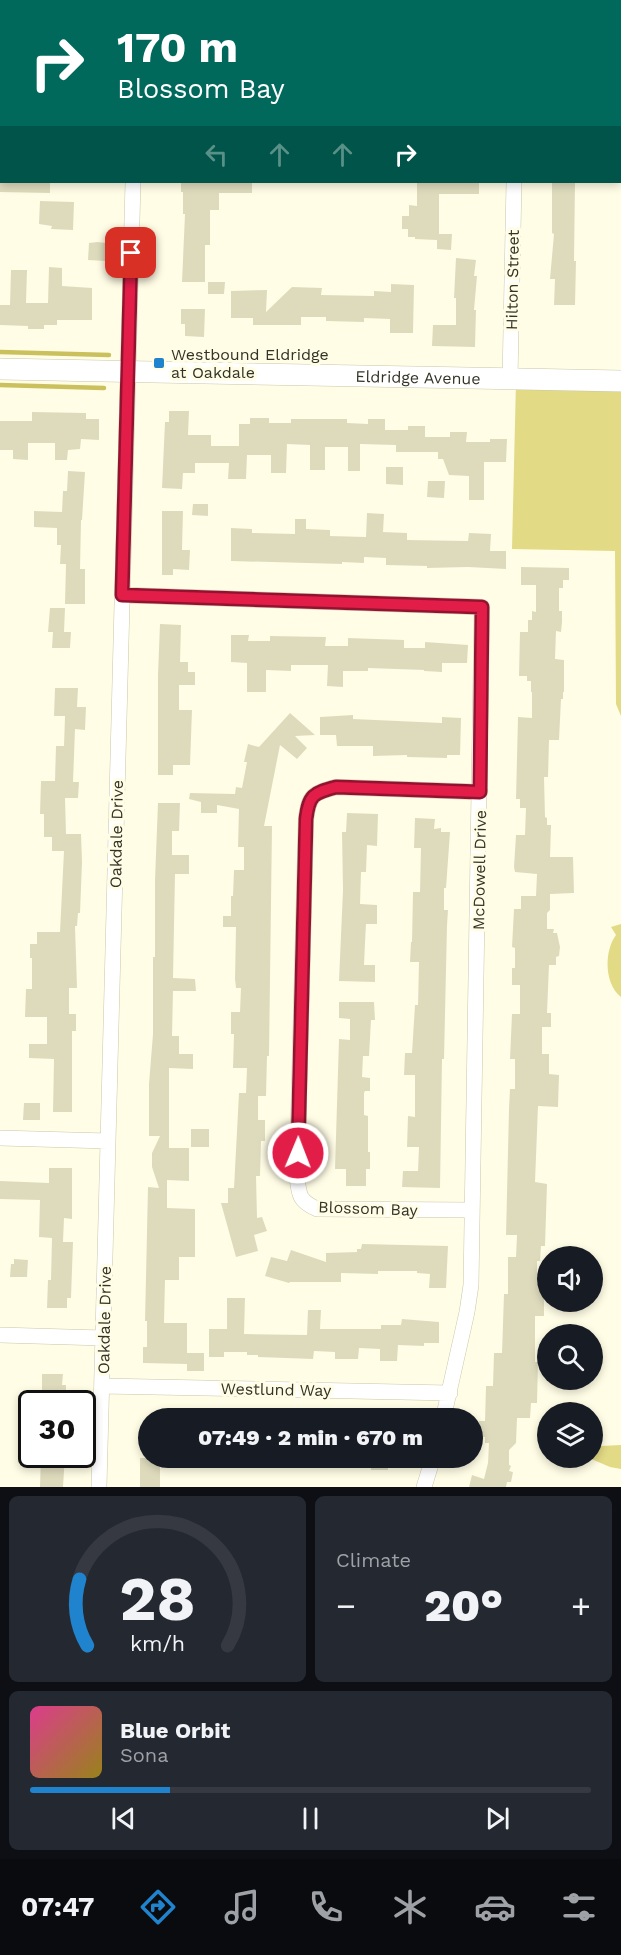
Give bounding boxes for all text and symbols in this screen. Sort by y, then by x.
text: 170 m [117,23,238,72]
icon: right [18,24,96,102]
text: Blossom Bay [117,73,285,105]
icon: left [200,138,233,171]
icon: ahead [263,138,296,171]
icon: ahead [326,138,359,171]
icon: right [389,138,422,171]
pin [105,227,156,278]
street label: Hilton Street [502,229,523,330]
icon: arrive [114,236,147,269]
place label: Westbound Eldridge at Oakdale [171,345,329,382]
marker: Westbound Eldridge at Oakdale [152,356,166,370]
street label: Eldridge Avenue [355,367,481,388]
street label: Oakdale Drive [106,780,127,888]
street label: McDowell Drive [469,810,490,930]
position arrow [266,1121,330,1185]
street label: Blossom Bay [318,1197,419,1220]
map controls [537,1246,603,1468]
button: sound [537,1246,603,1312]
street label: Oakdale Drive [94,1266,115,1374]
button: search [537,1324,603,1390]
street label: Westlund Way [221,1379,332,1400]
speed limit sign: 30 [18,1390,96,1468]
button: layers [537,1402,603,1468]
text: 07:49 · 2 min · 670 m [198,1425,423,1450]
text: Climate [336,1548,411,1572]
text: 28 [119,1562,196,1635]
text: 20° [424,1579,503,1632]
text: − [336,1586,356,1625]
text: + [571,1586,591,1625]
text: km/h [130,1631,185,1656]
text: Blue Orbit [120,1718,230,1743]
text: Sona [120,1743,169,1767]
icon: previous [107,1802,140,1835]
icon: pause [294,1802,327,1835]
icon: next [481,1802,514,1835]
icon: directions [137,1886,179,1928]
icon: music [221,1886,263,1928]
icon: phone [305,1886,347,1928]
icon: climate [389,1886,431,1928]
icon: car [474,1886,516,1928]
icon: filters [558,1886,600,1928]
text: 07:47 [21,1891,94,1923]

